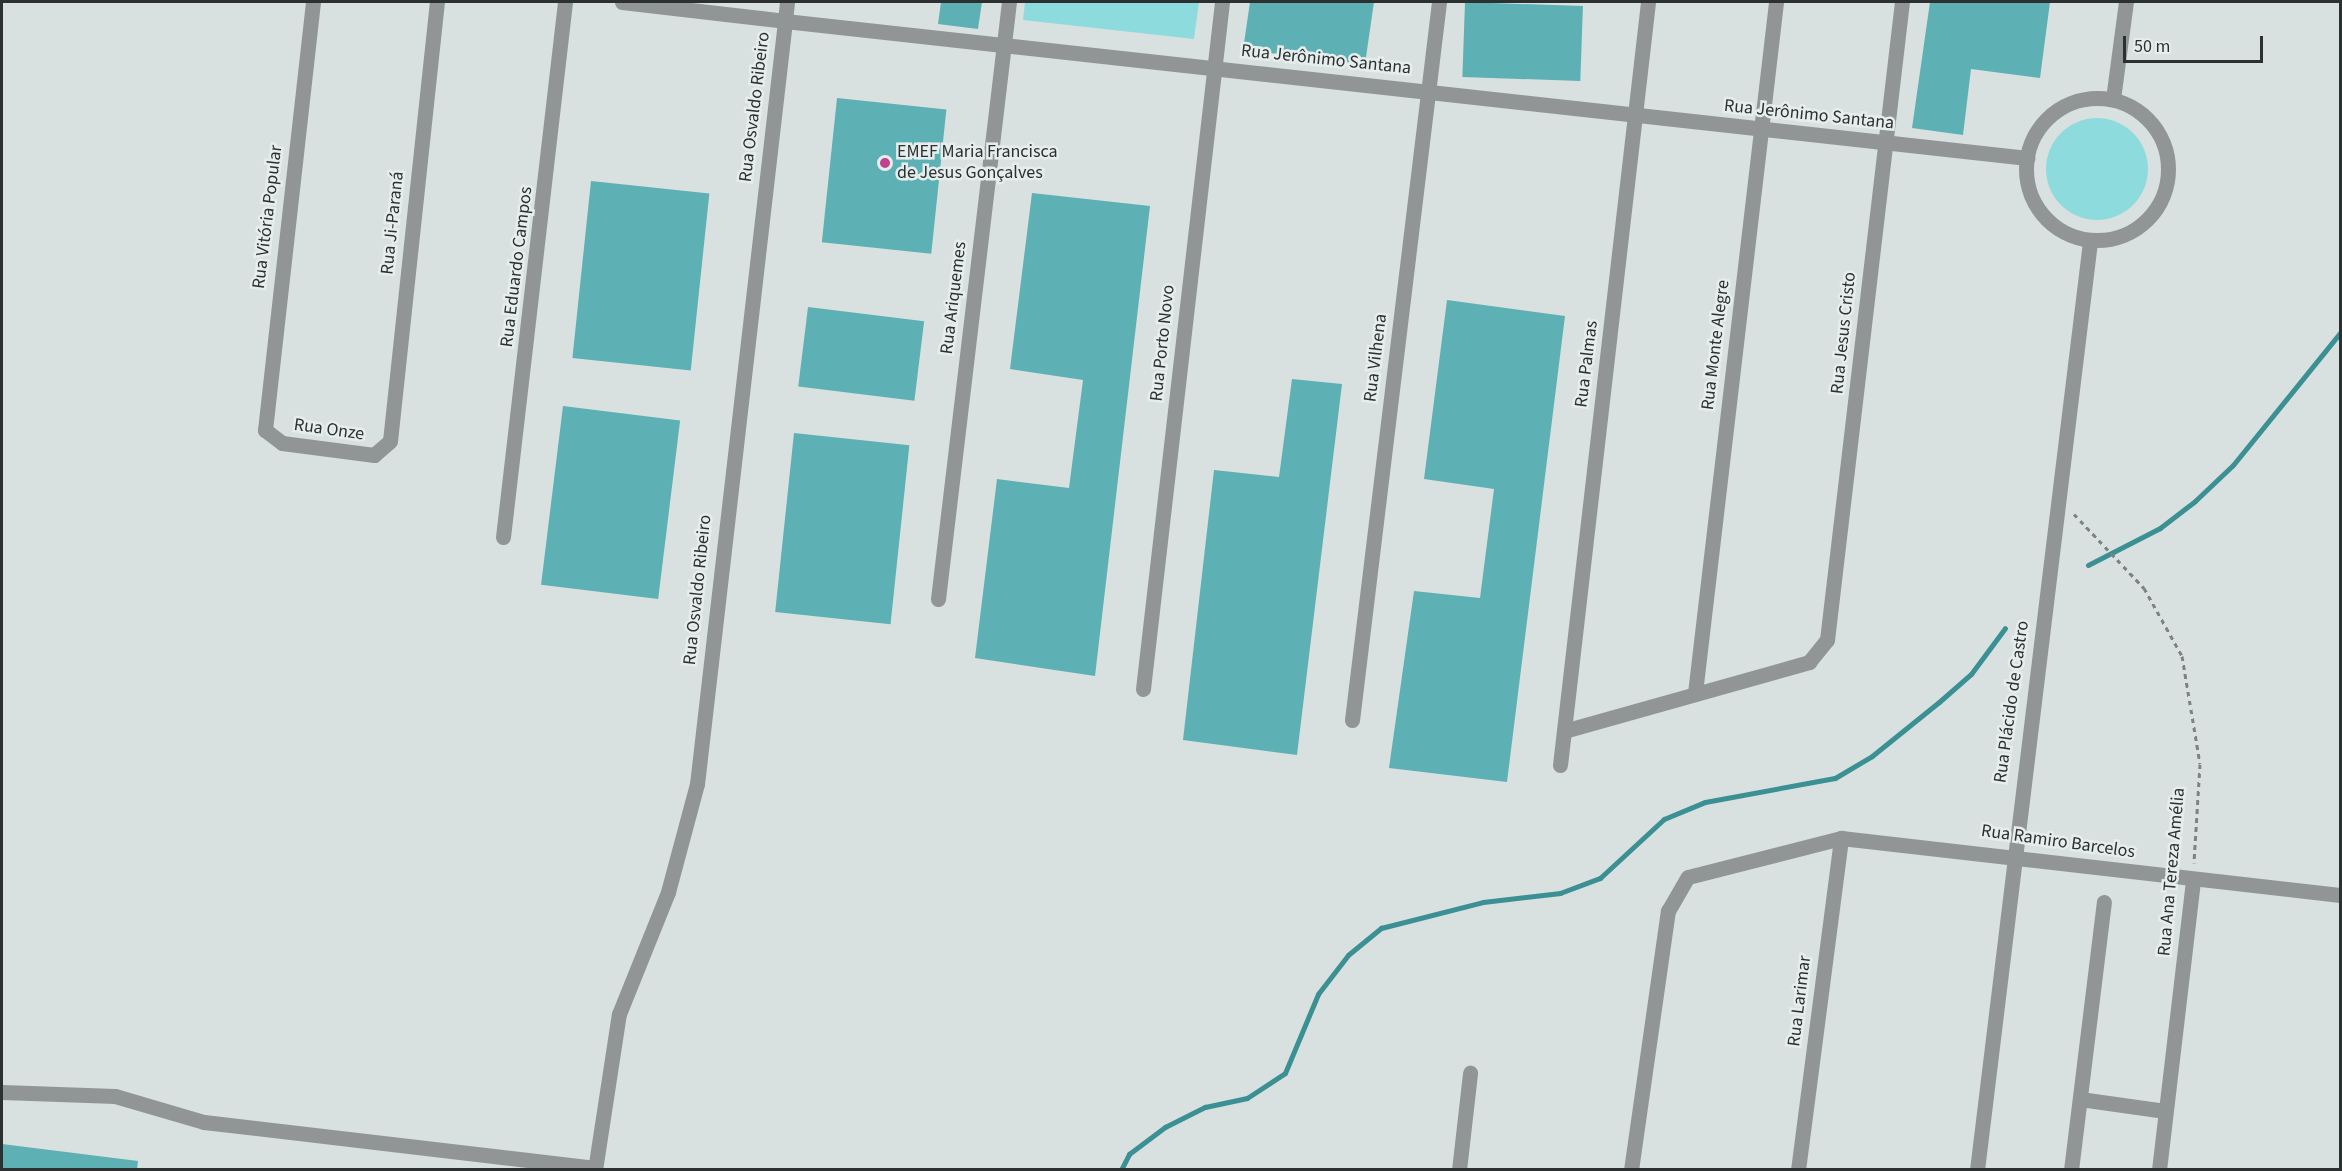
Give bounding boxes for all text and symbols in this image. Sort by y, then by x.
scale bar [2126,24,2266,62]
street label: Rua Osvaldo Ribeiro [735,31,775,183]
text: 50 m [2134,34,2170,59]
street label: Rua Jerônimo Santana [1240,40,1412,80]
street label: Rua Jerônimo Santana [1723,95,1895,135]
place label: EMEF Maria Francisca de Jesus Gonçalves [897,142,1058,184]
street label: Rua Vitória Popular [248,144,288,290]
marker: EMEF Maria Francisca de Jesus Gonçalves [878,156,892,170]
street label: Rua Ji-Paraná [377,170,409,276]
street label: Rua Eduardo Campos [496,185,538,349]
street label: Rua Ariquemes [936,240,972,356]
street label: Rua Jesus Cristo [1827,271,1861,395]
street label: Rua Monte Alegre [1697,279,1735,411]
street label: Rua Porto Novo [1146,284,1180,402]
street label: Rua Vilhena [1360,313,1392,403]
street label: Rua Palmas [1571,319,1603,409]
street label: Rua Onze [292,414,366,446]
street label: Rua Osvaldo Ribeiro [679,514,717,666]
street label: Rua Plácido de Castro [1990,620,2034,784]
street label: Rua Ana Tereza Amélia [2154,787,2190,957]
street label: Rua Ramiro Barcelos [1980,821,2136,863]
street label: Rua Larimar [1784,954,1816,1048]

